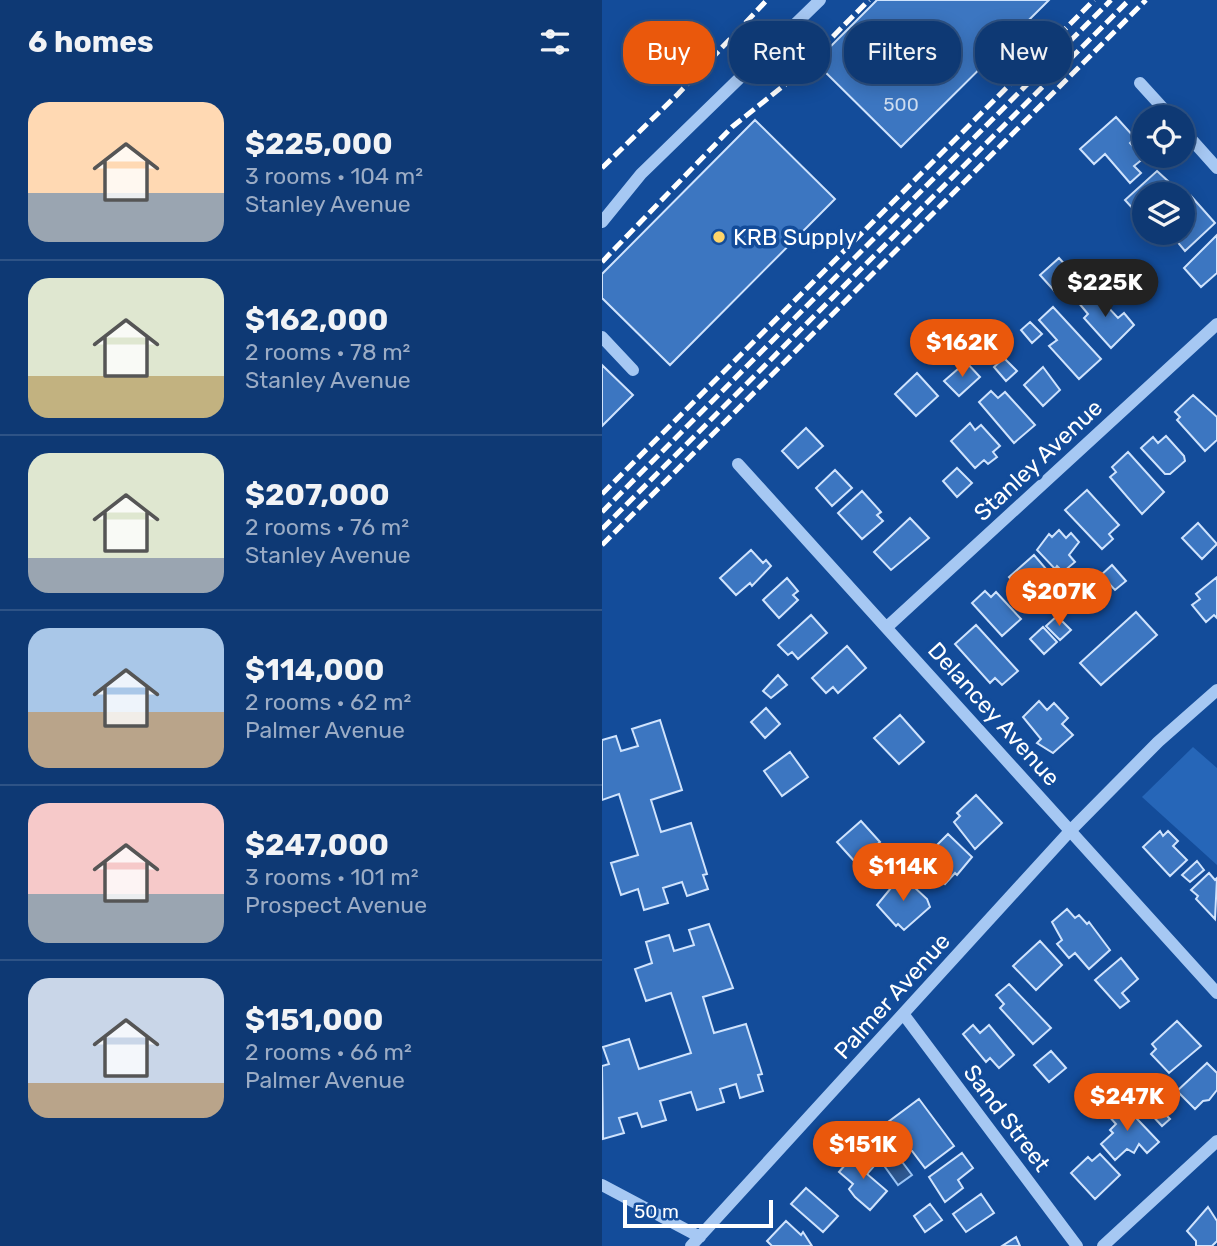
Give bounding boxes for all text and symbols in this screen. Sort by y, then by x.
chip: Buy [623,21,715,84]
chip: Rent [729,21,830,84]
chip: Filters [844,21,961,84]
chip: New [975,21,1072,84]
icon: filters [536,23,574,61]
text: 6 homes [28,24,154,60]
house number: 500 [883,93,919,116]
map controls [1132,105,1195,245]
button: locate [1132,105,1195,168]
text: $225,000 [245,126,393,162]
icon: home [84,130,168,214]
text: 3 rooms · 104 m² [245,162,423,190]
button: layers [1132,182,1195,245]
text: Stanley Avenue [245,190,411,218]
place label: KRB Supply [733,223,857,251]
marker: KRB Supply [711,229,727,245]
pin: $225K [1056,260,1154,319]
text: $225K [1067,268,1143,296]
text: $162,000 [245,302,388,338]
icon: home [84,306,168,390]
pin: $162K [913,320,1011,379]
text: $162K [926,328,998,356]
text: 2 rooms · 78 m² [245,338,410,366]
text: Stanley Avenue [245,366,411,394]
street label: Stanley Avenue [968,393,1108,527]
text: $207,000 [245,477,390,513]
icon: home [84,481,168,565]
text: 2 rooms · 76 m² [245,513,409,541]
text: Stanley Avenue [245,541,411,569]
pin: $207K [1010,568,1108,628]
text: $207K [1022,577,1096,605]
street label: Delancey Avenue [922,636,1066,792]
text: $114,000 [245,652,384,688]
icon: home [84,656,168,740]
text: 2 rooms · 62 m² [245,688,411,716]
text: Palmer Avenue [245,716,405,744]
text: $247,000 [245,827,389,863]
icon: home [84,831,168,915]
pin: $114K [854,844,952,903]
text: $114K [868,852,938,880]
text: 3 rooms · 101 m² [245,863,419,891]
text: Prospect Avenue [245,891,427,919]
street label: Palmer Avenue [828,927,956,1065]
text: $151,000 [245,1002,383,1038]
icon: home [84,1006,168,1090]
text: 2 rooms · 66 m² [245,1038,412,1066]
street label: Sand Street [958,1059,1056,1177]
text: Palmer Avenue [245,1066,405,1094]
pin: $247K [1078,1074,1176,1133]
text: $247K [1090,1082,1164,1110]
pin: $151K [814,1122,912,1181]
text: $151K [829,1130,897,1158]
scale bar [623,1197,774,1229]
text: 50 m [634,1200,679,1223]

